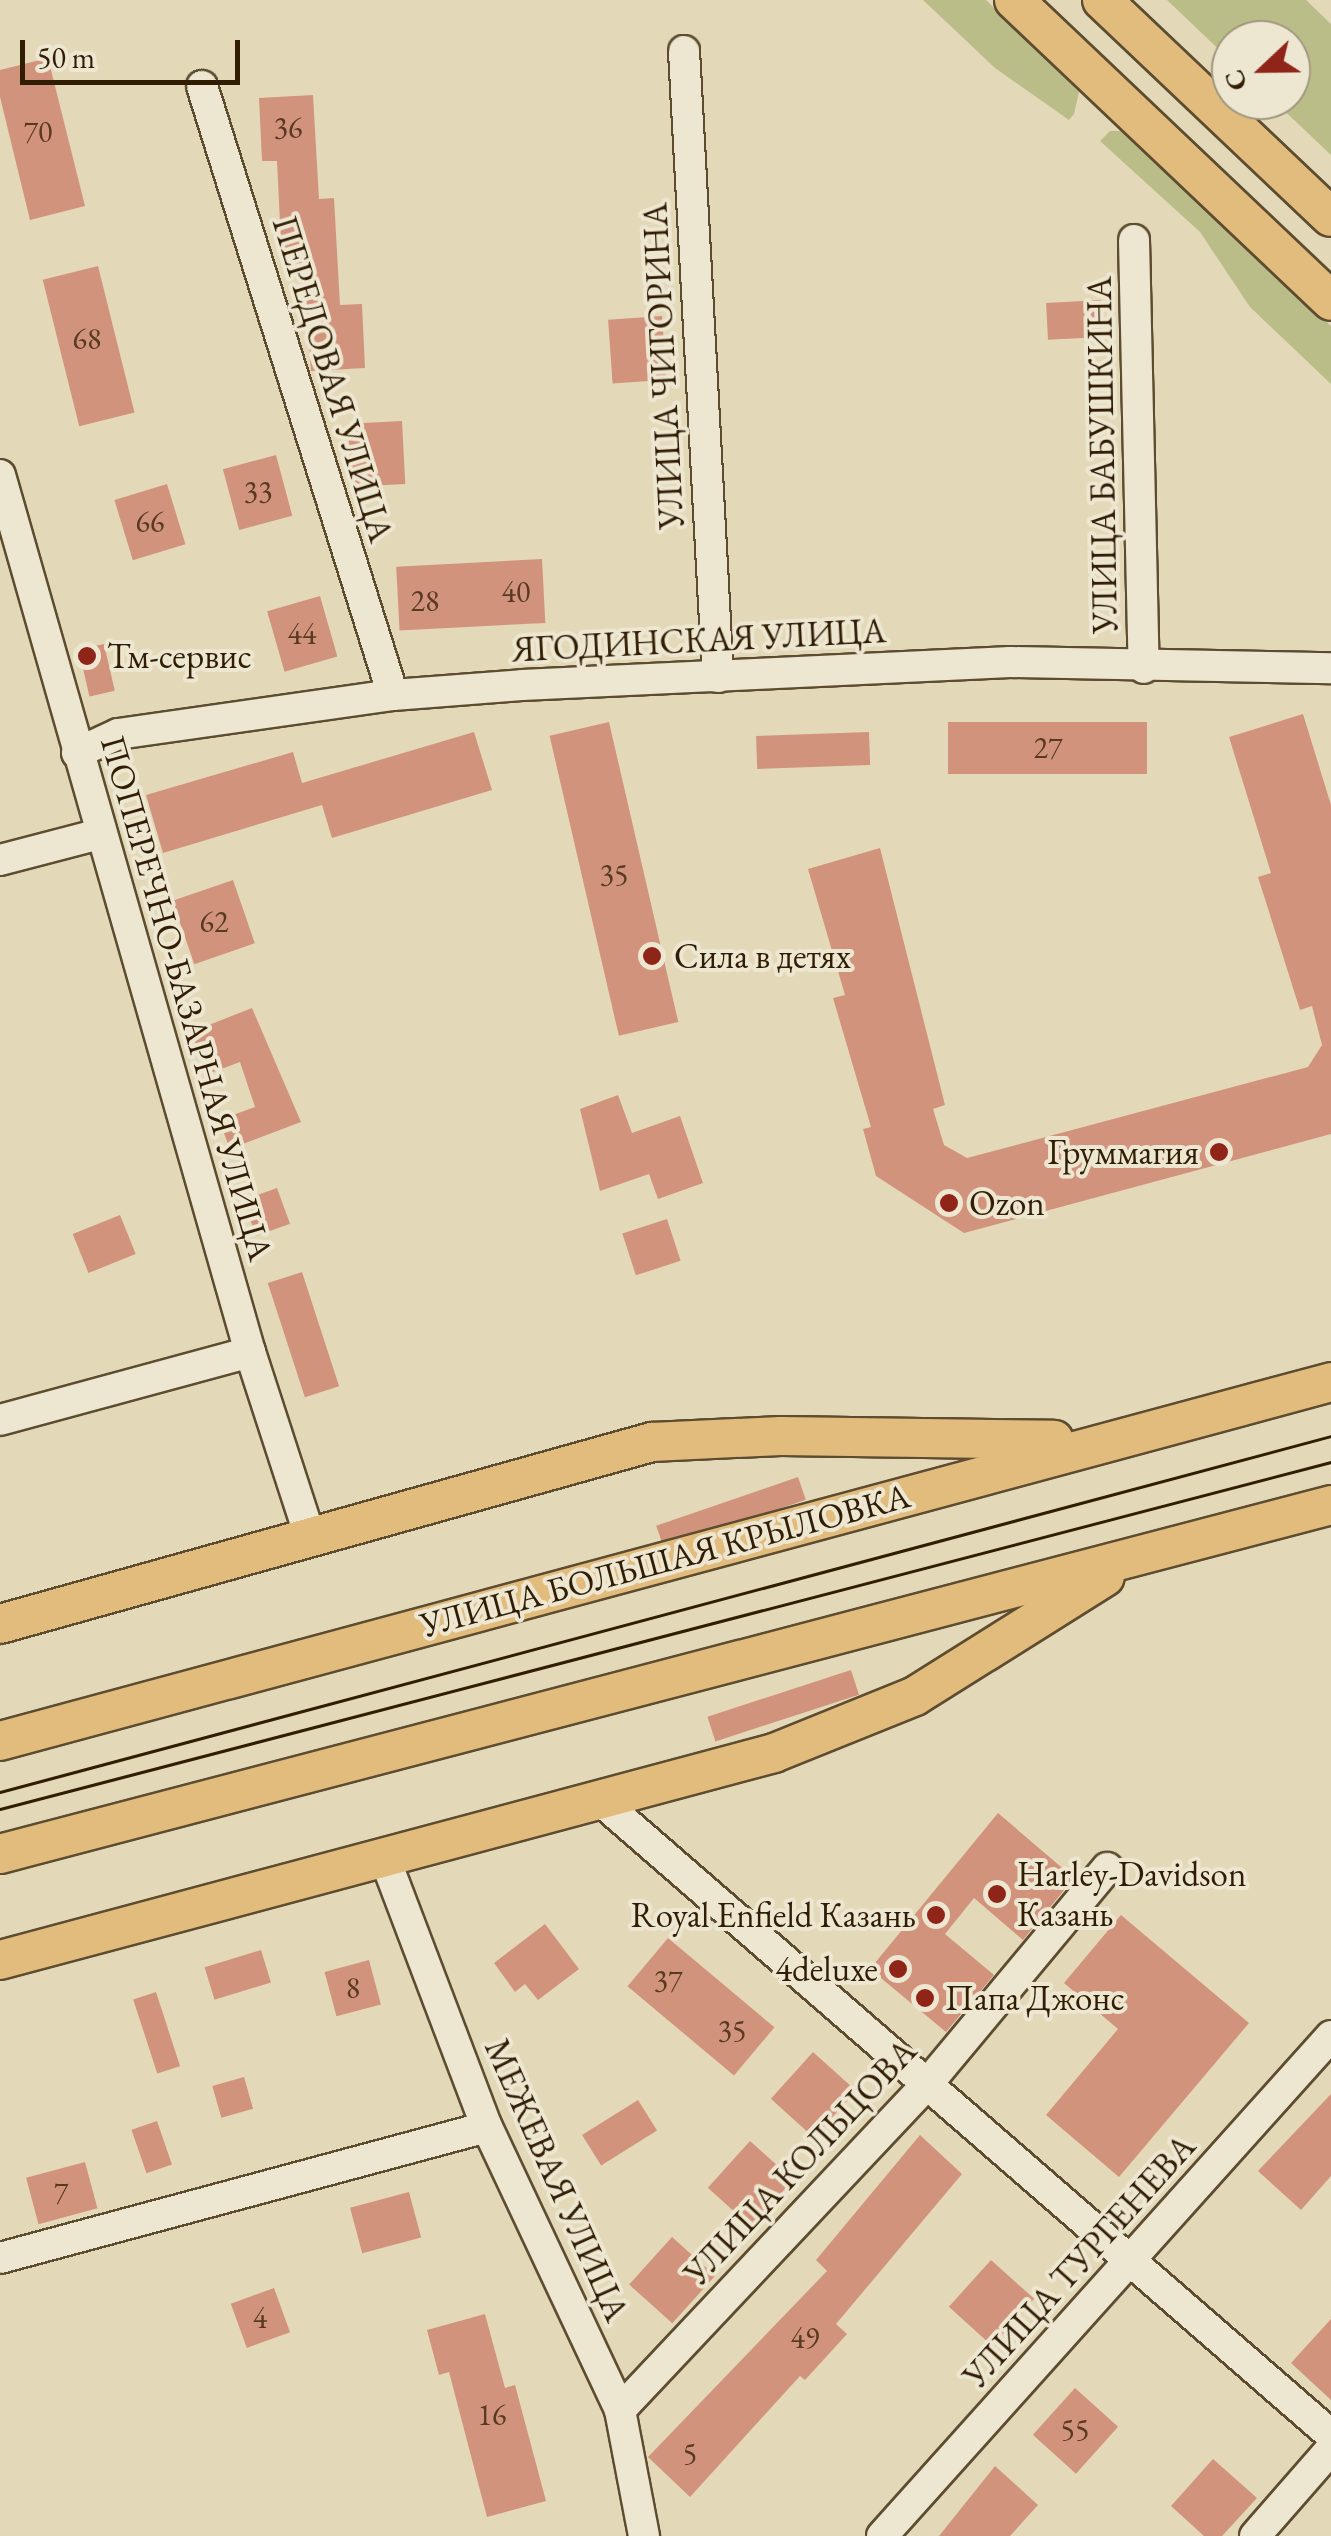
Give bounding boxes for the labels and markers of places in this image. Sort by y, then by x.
place label: Тм-сервис [107,635,252,677]
marker: Тм-сервис [76,645,98,667]
place label: Сила в детях [674,935,851,977]
marker: Сила в детях [639,943,665,969]
place label: Груммагия [1048,1131,1199,1173]
marker: Груммагия [1208,1141,1230,1163]
place label: Ozon [969,1182,1045,1224]
marker: Ozon [938,1192,960,1214]
place label: Harley-Davidson Казань [1017,1853,1246,1935]
marker: Harley-Davidson Казань [986,1883,1008,1905]
place label: Royal Enfield Казань [631,1894,916,1936]
marker: Royal Enfield Казань [925,1904,947,1926]
place label: 4deluxe [775,1948,878,1990]
marker: 4deluxe [887,1958,909,1980]
place label: Папа Джонс [945,1977,1125,2019]
marker: Папа Джонс [914,1987,936,2009]

